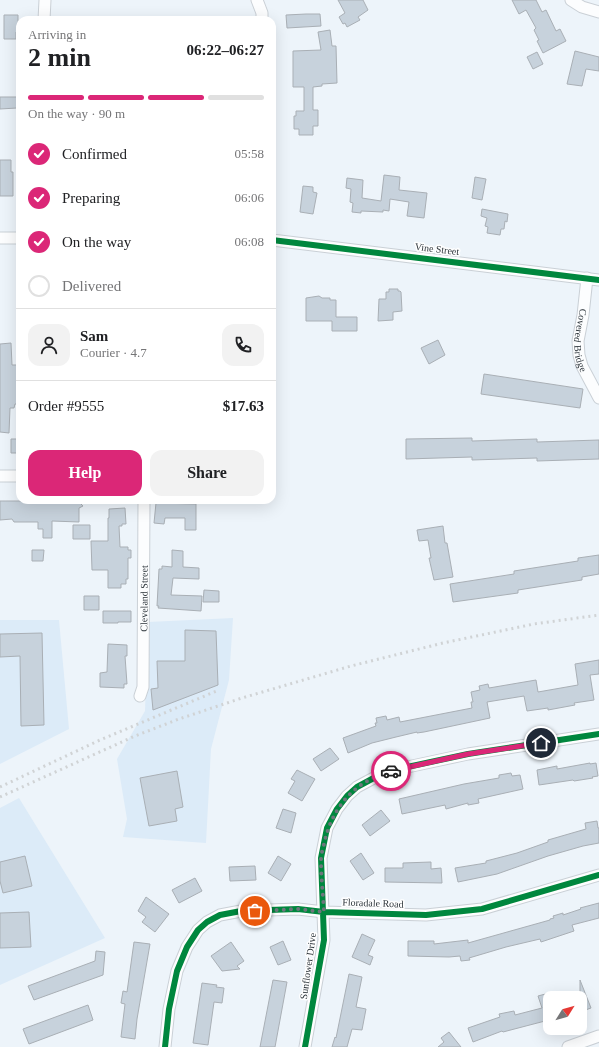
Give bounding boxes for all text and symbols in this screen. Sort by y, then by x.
text: Arriving in [28,27,86,42]
text: 06:22–06:27 [187,42,264,58]
text: 2 min [28,43,91,72]
text: On the way · 90 m [28,106,125,121]
icon: check [28,143,50,165]
text: Confirmed [62,146,127,162]
text: 05:58 [234,146,264,161]
icon: check [28,187,50,209]
text: Preparing [62,190,120,206]
text: 06:06 [234,190,264,205]
icon: check [28,231,50,253]
text: On the way [62,234,131,250]
text: 06:08 [234,234,264,249]
street label: Vine Street [414,241,460,257]
text: Delivered [62,278,121,294]
street label: Covered Bridge [572,308,590,374]
button: person [28,324,70,366]
button: phone [222,324,264,366]
text: Sam [80,328,108,344]
text: Courier · 4.7 [80,345,147,360]
text: Order #9555 [28,398,104,414]
text: $17.63 [223,398,264,414]
button: Help [28,450,142,496]
button: Share [150,450,264,496]
street label: Cleveland Street [138,565,149,632]
pin [524,726,558,760]
icon: home [530,732,552,754]
courier [371,751,411,791]
icon: car [380,760,402,782]
pin [238,894,272,928]
street label: Floradale Road [342,896,404,910]
icon: bag [244,900,266,922]
street label: Sunflower Drive [298,932,318,1000]
north arrow [543,991,587,1035]
map controls [543,991,587,1035]

